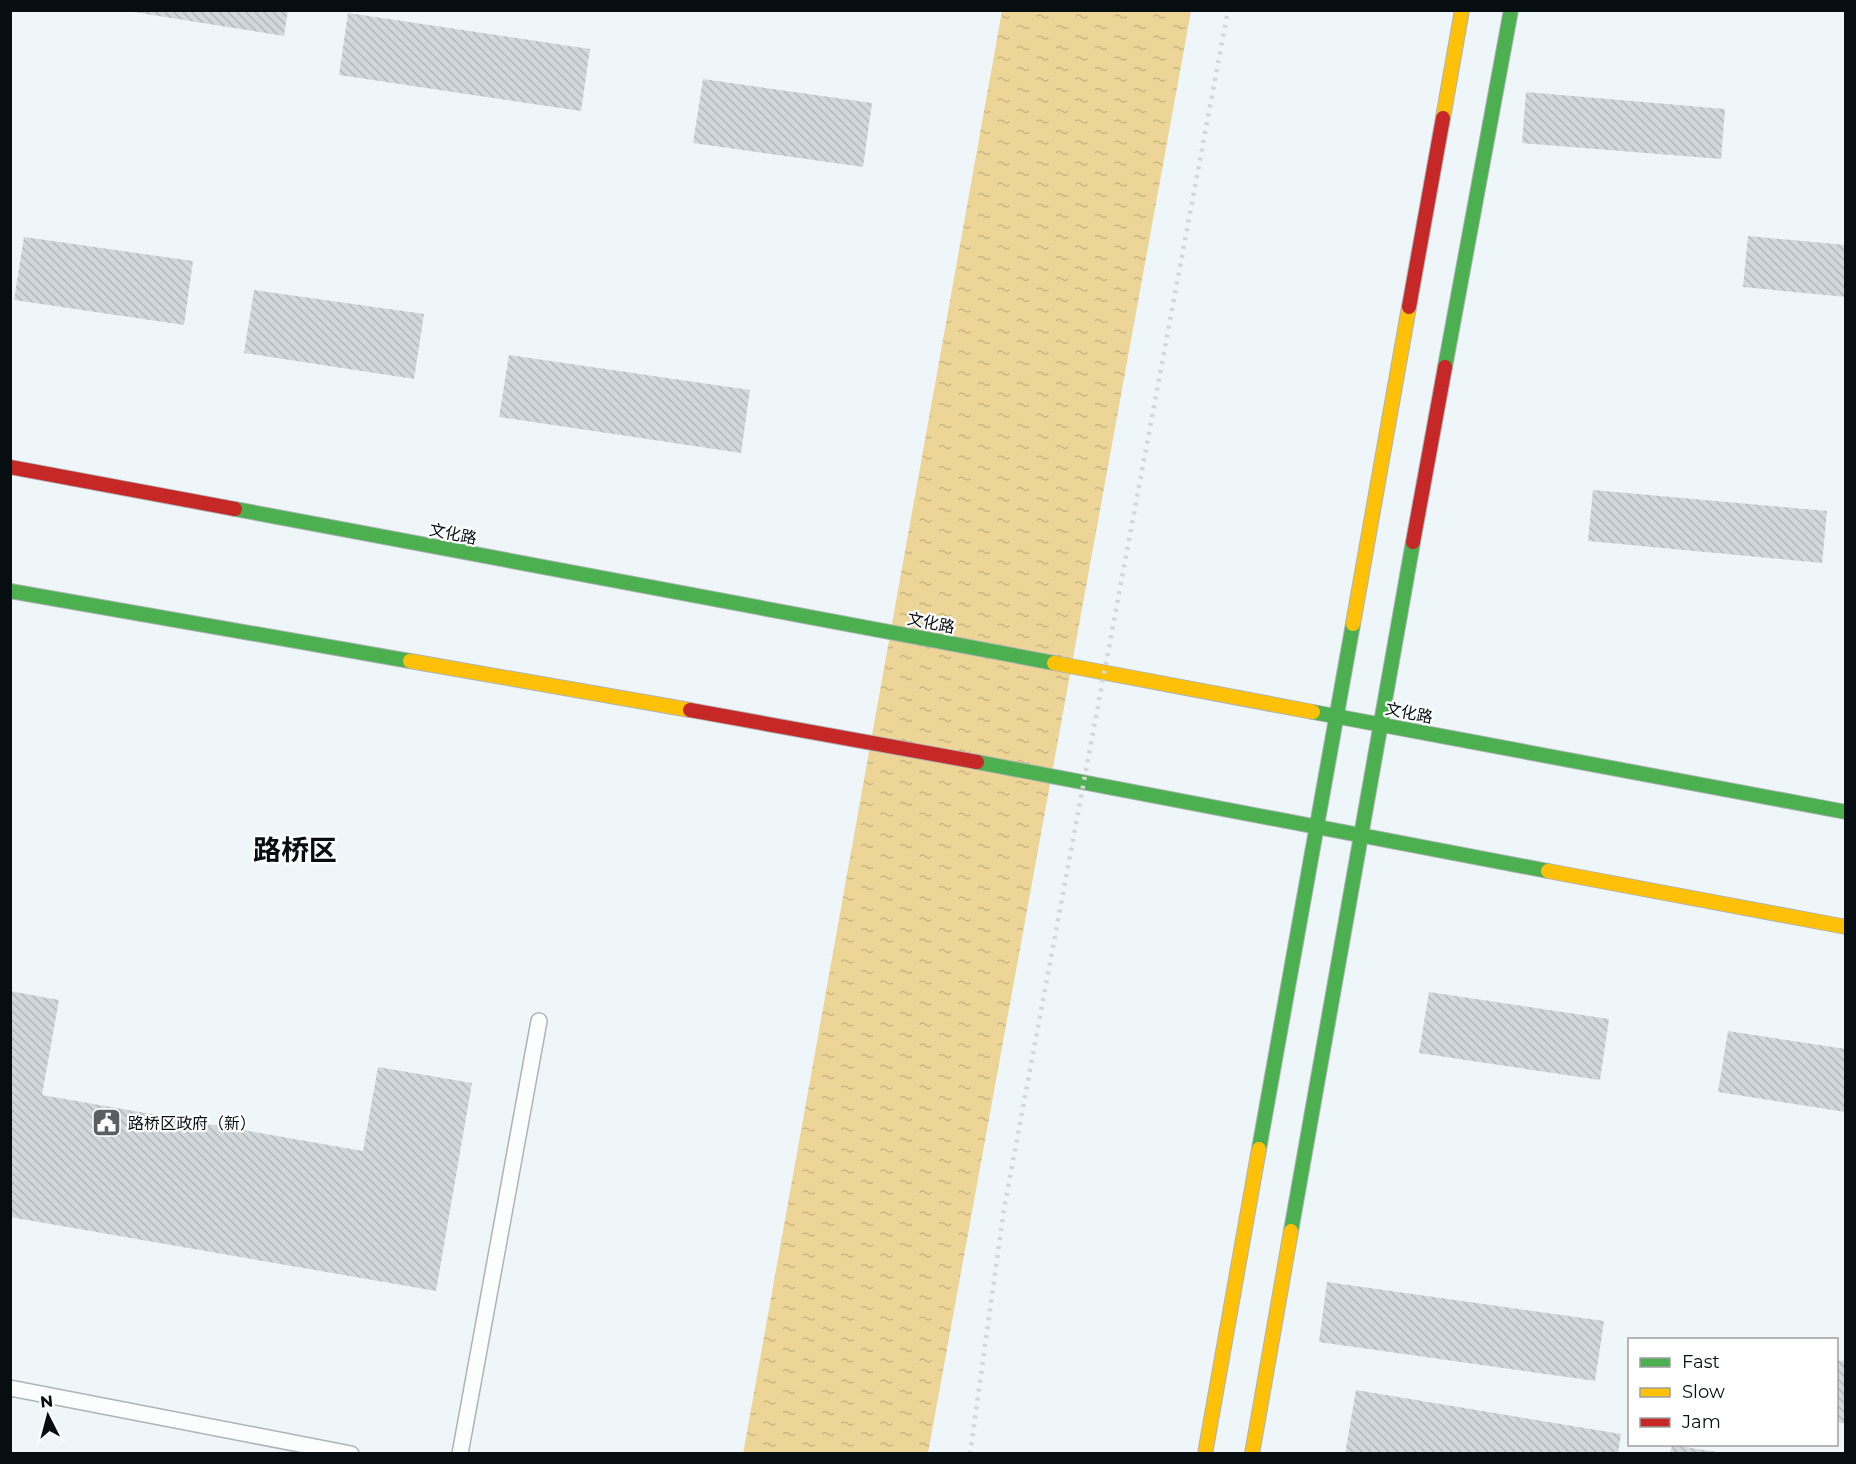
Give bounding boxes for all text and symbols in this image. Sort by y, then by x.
street label: 文化路 [428,520,478,548]
street label: 文化路 [906,609,956,637]
street label: 文化路 [1384,699,1434,727]
district label: 路桥区 [253,833,337,867]
public building icon: 路桥区政府（新） [91,1107,123,1139]
place label: 路桥区政府（新） [128,1114,256,1133]
legend [1628,1338,1838,1446]
text: Fast [1682,1351,1720,1373]
text: Slow [1682,1381,1725,1403]
north arrow [18,1386,78,1446]
text: N [39,1391,54,1412]
text: Jam [1681,1411,1721,1433]

